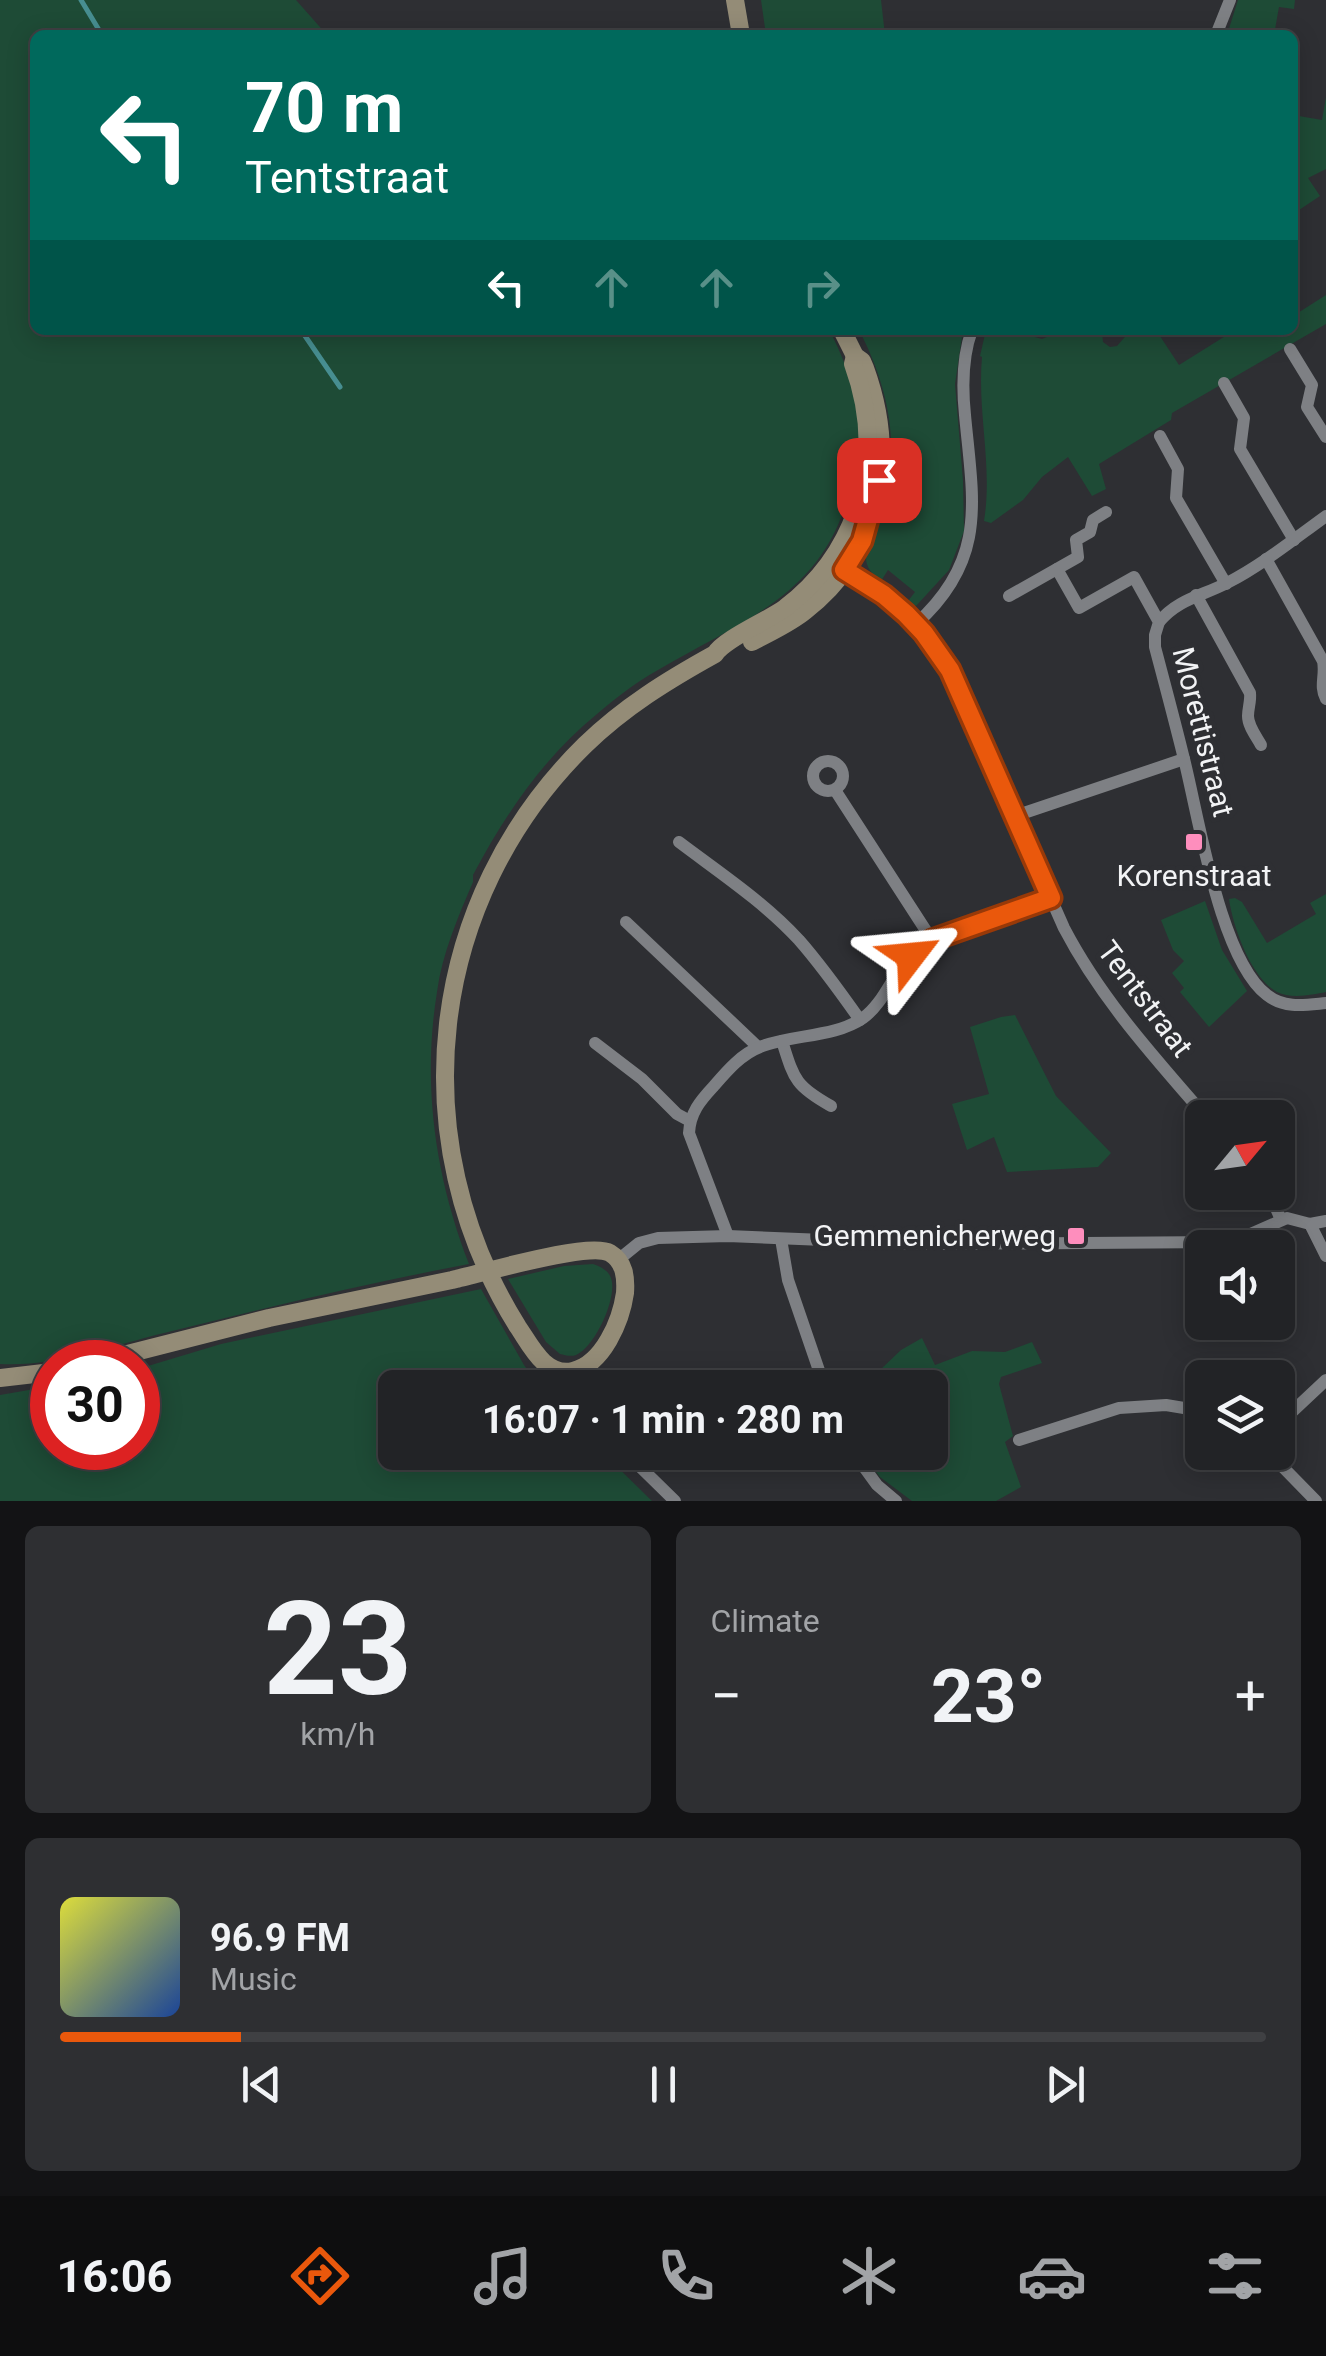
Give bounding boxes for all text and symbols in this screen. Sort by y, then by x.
text: 70 m [245,67,403,149]
icon: left [80,70,210,200]
text: Tentstraat [245,151,449,204]
icon: left [479,260,534,315]
icon: ahead [584,260,639,315]
icon: ahead [689,260,744,315]
icon: right [794,260,849,315]
pin [837,438,922,523]
icon: arrive [852,453,907,508]
street label: Morettistraat [1166,644,1241,820]
marker: Korenstraat [1183,831,1205,853]
place label: Korenstraat [1116,858,1272,893]
position arrow [859,904,963,1008]
street label: Tentstraat [1090,934,1200,1064]
north arrow [1185,1100,1295,1210]
map controls [1185,1100,1295,1470]
place label: Gemmenicherweg [813,1218,1056,1253]
marker: Gemmenicherweg [1065,1225,1087,1247]
button: sound [1185,1230,1295,1340]
speed limit sign: 30 [30,1340,160,1470]
button: layers [1185,1360,1295,1470]
text: 16:07 · 1 min · 280 m [482,1398,844,1442]
text: 23 [263,1573,412,1726]
text: Climate [711,1602,820,1640]
text: 23° [931,1652,1046,1740]
text: − [711,1664,742,1728]
text: + [1235,1664,1266,1728]
text: km/h [300,1715,375,1753]
text: 96.9 FM [210,1916,350,1960]
text: Music [210,1960,297,1998]
icon: previous [234,2057,289,2112]
icon: pause [636,2057,691,2112]
icon: next [1038,2057,1093,2112]
icon: directions [285,2241,355,2311]
icon: music [468,2241,538,2311]
icon: phone [651,2241,721,2311]
icon: climate [834,2241,904,2311]
icon: car [1017,2241,1087,2311]
icon: filters [1200,2241,1270,2311]
text: 16:06 [56,2250,172,2303]

